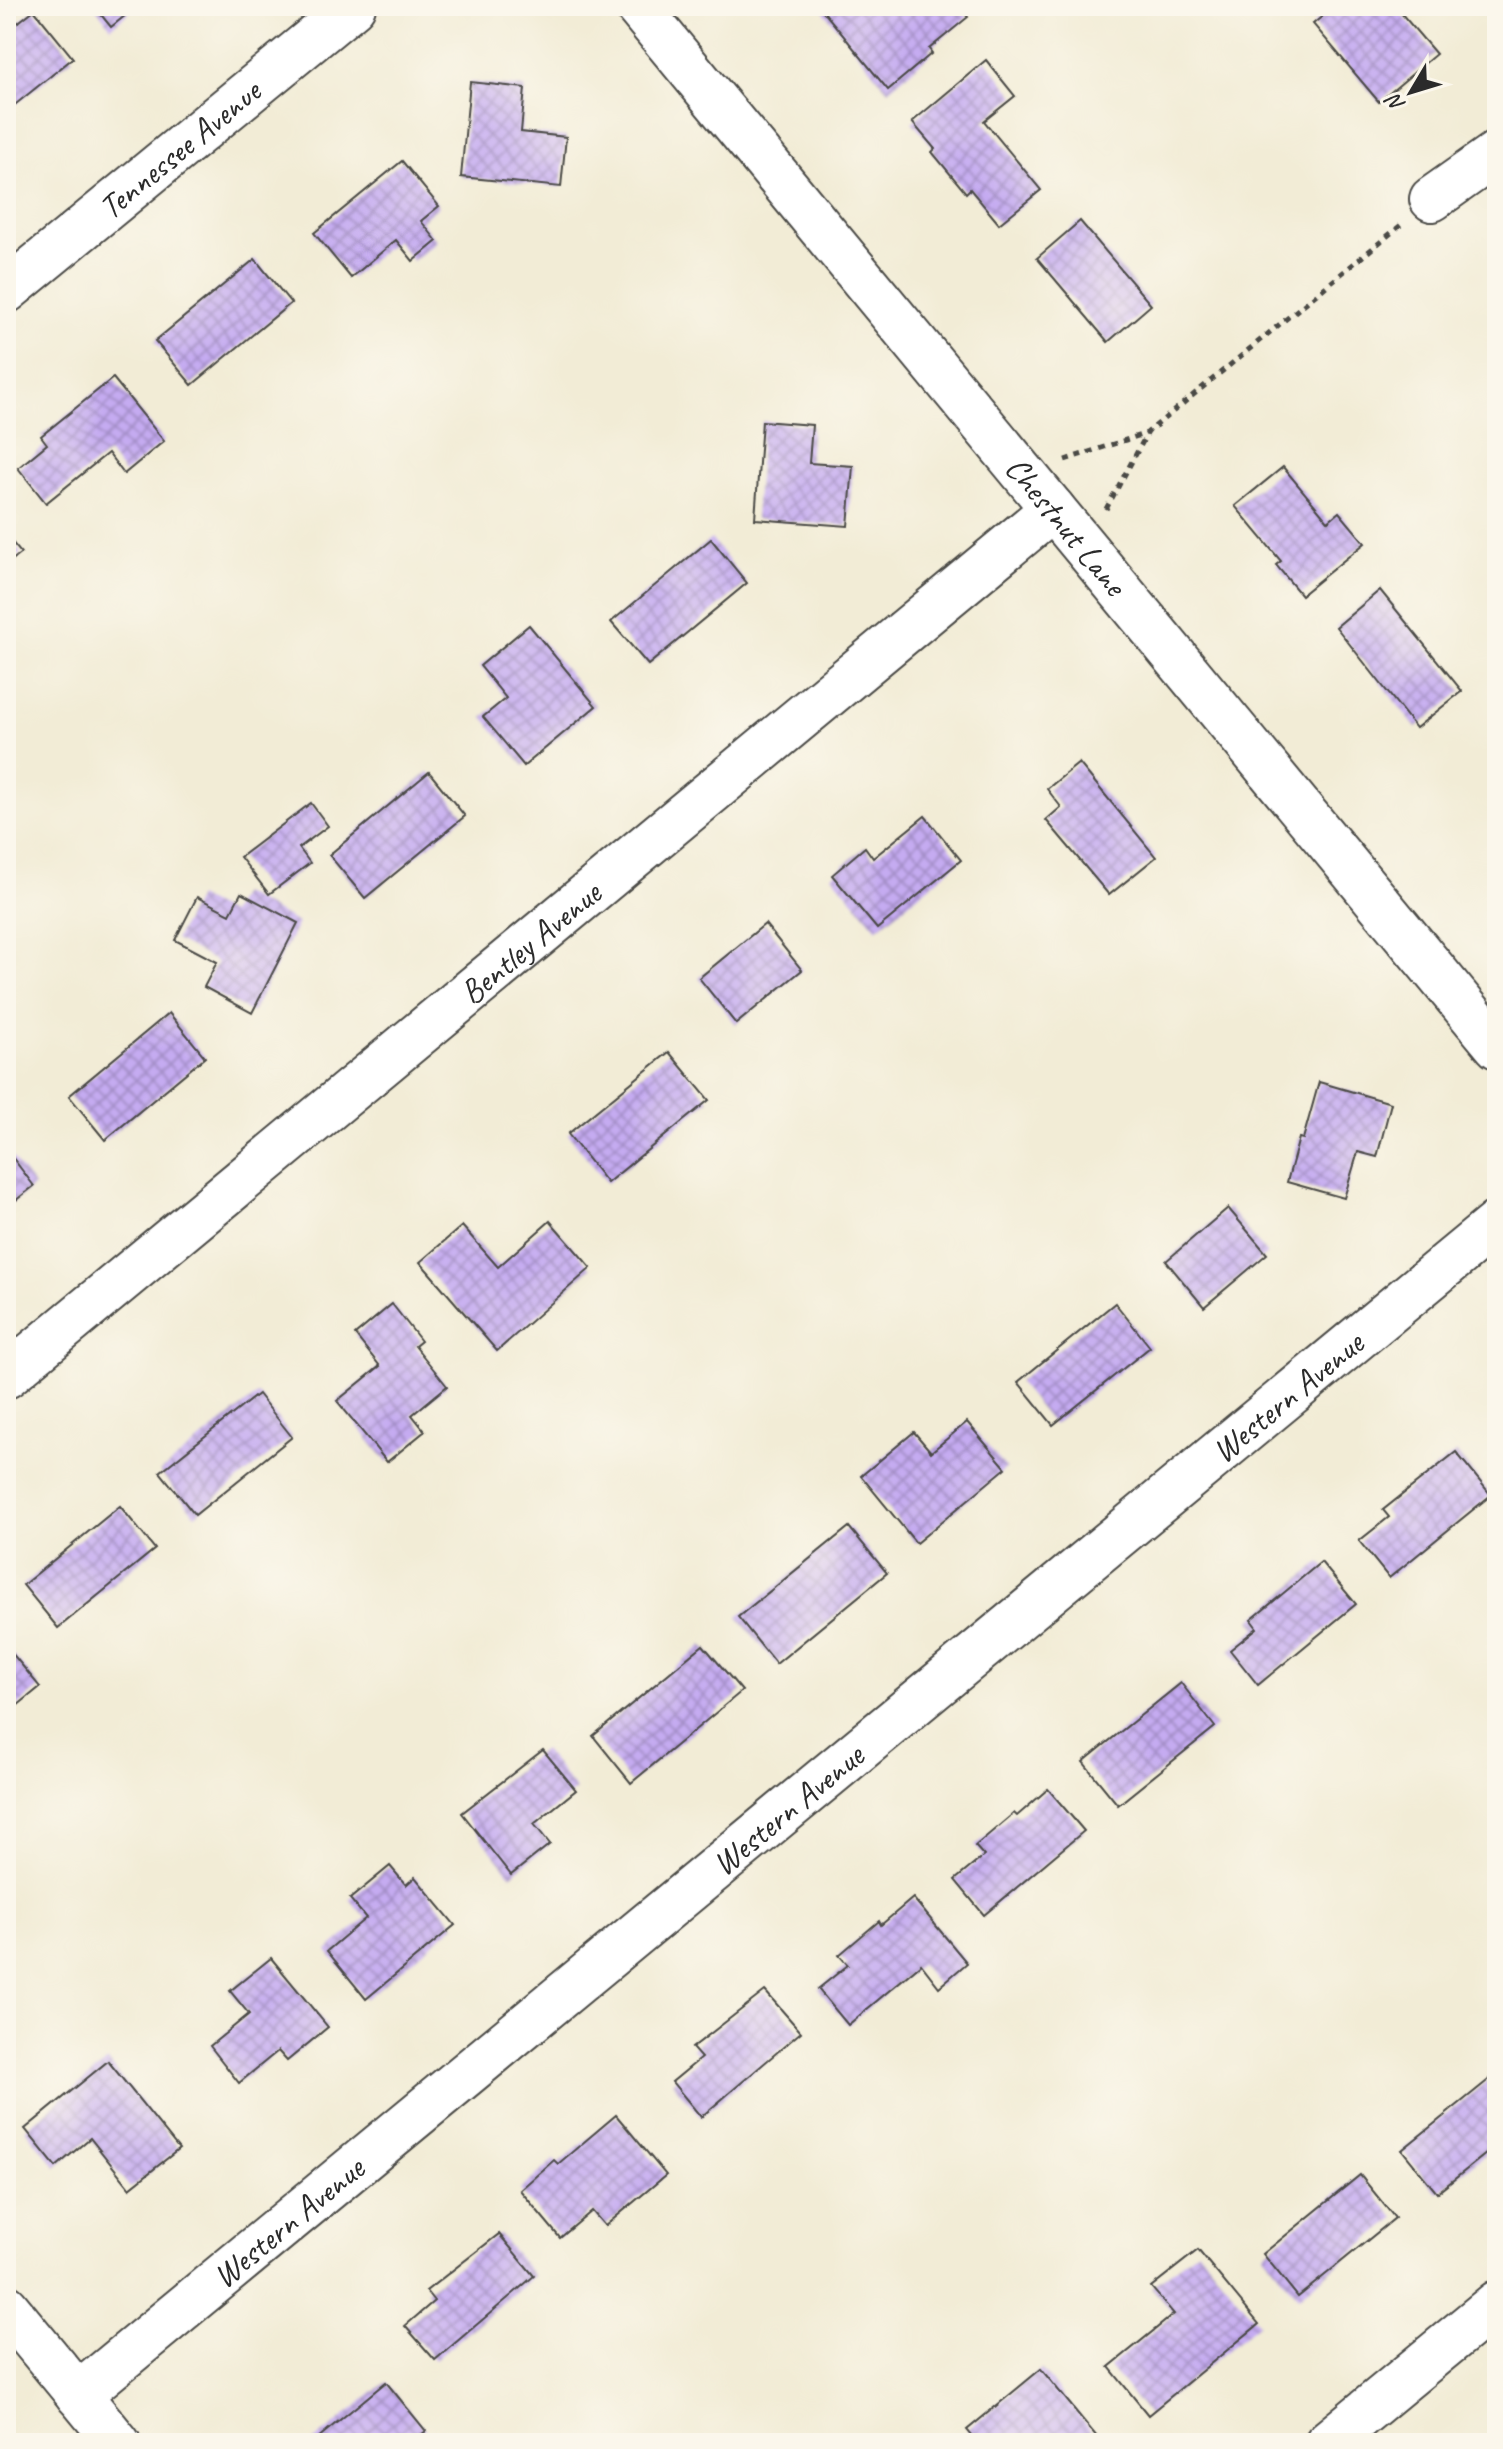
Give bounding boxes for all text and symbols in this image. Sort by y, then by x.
north arrow [1371,52,1451,132]
street label: Tennessee Avenue [89,68,271,228]
text: N [1379,87,1411,118]
street label: Chestnut Lane [996,447,1138,606]
street label: Bentley Avenue [450,870,611,1013]
street label: Western Avenue [1202,1320,1373,1472]
street label: Western Avenue [703,1733,873,1884]
street label: Western Avenue [203,2145,374,2297]

